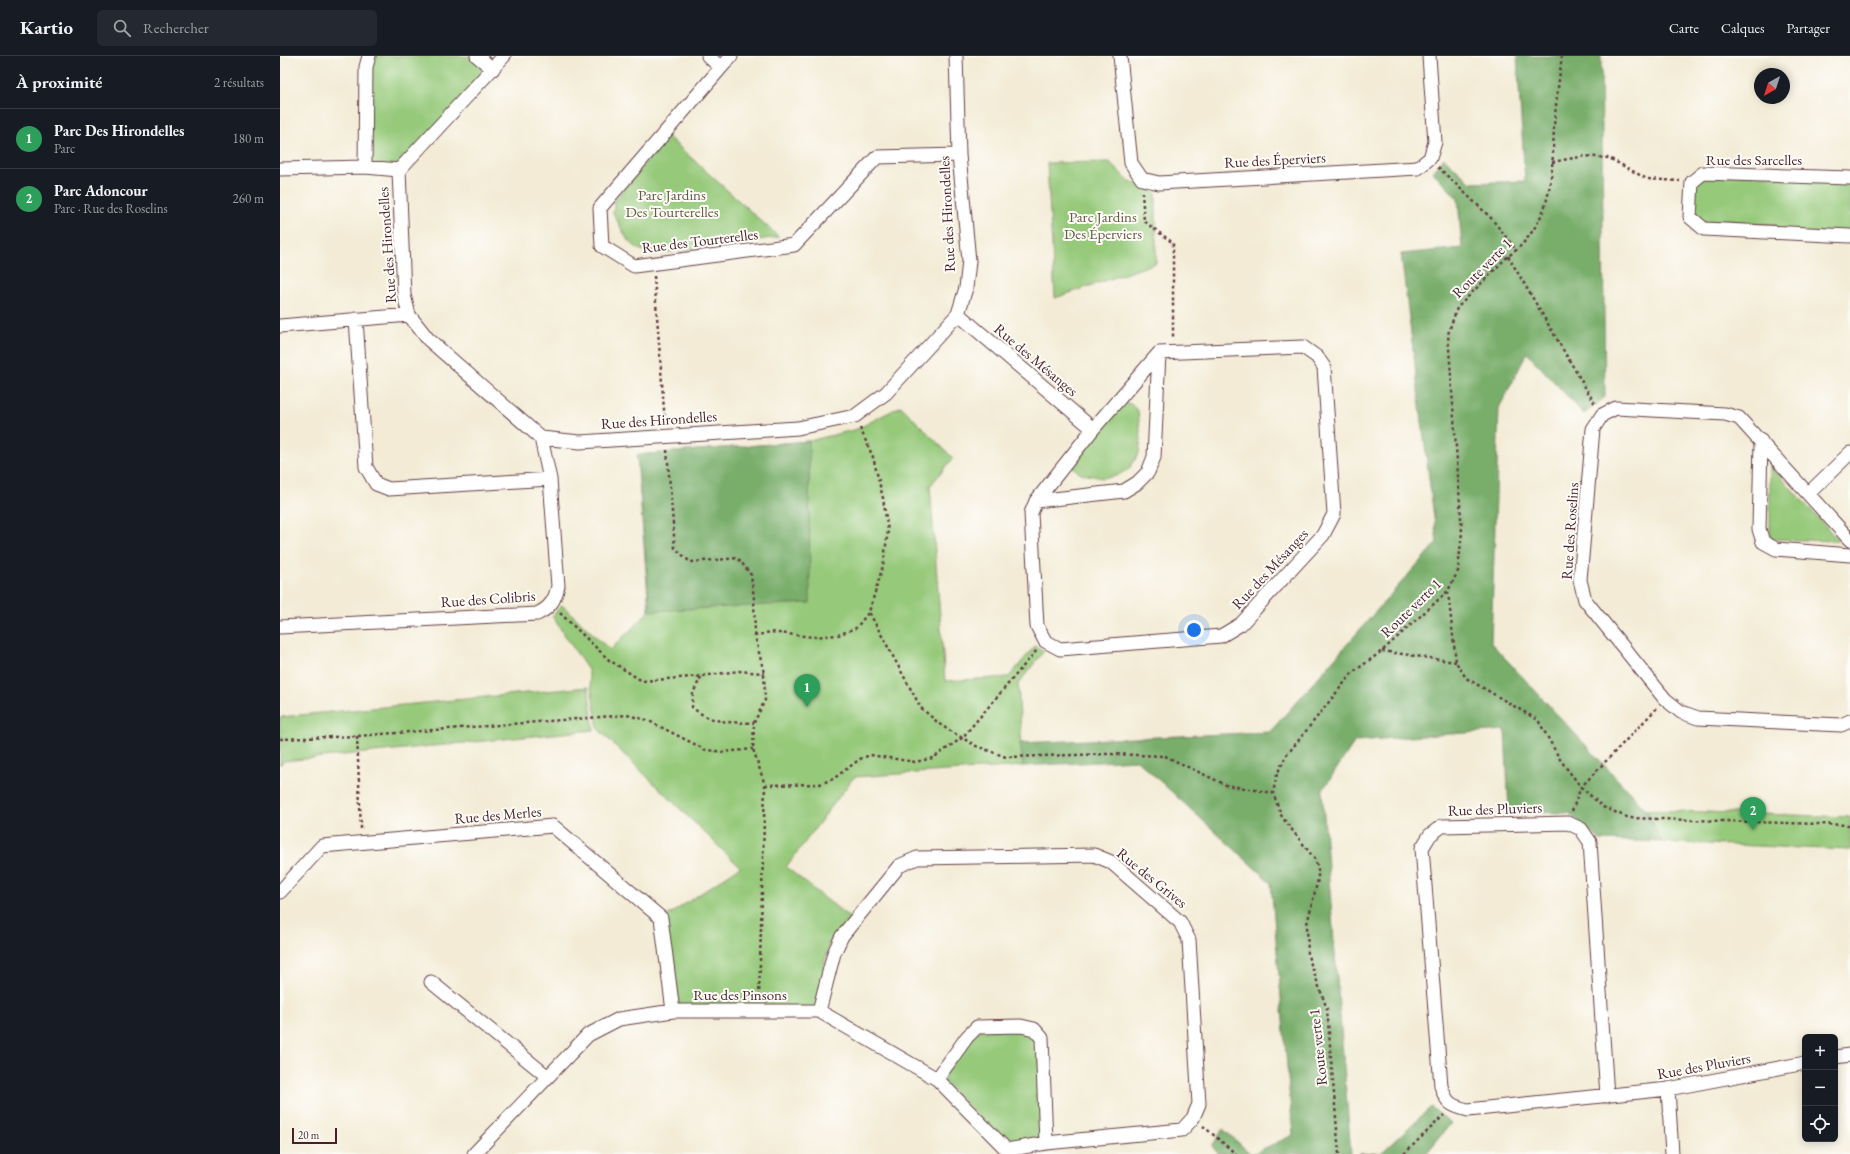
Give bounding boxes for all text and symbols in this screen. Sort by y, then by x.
search box [97,10,377,46]
text: Kartio [20,15,73,40]
icon: search [111,17,133,39]
text: Rechercher [143,18,209,37]
text: Carte [1669,19,1699,37]
text: Calques [1721,19,1765,37]
text: Partager [1787,19,1830,37]
north arrow [1754,68,1790,104]
text: À proximité [16,71,102,93]
text: 2 résultats [214,74,264,91]
text: Parc Des Hirondelles [54,121,185,140]
text: 1 [26,130,32,147]
text: 180 m [233,130,264,147]
text: Parc [54,140,75,157]
street label: Rue des Éperviers [1224,147,1326,172]
street label: Rue des Sarcelles [1706,150,1802,169]
street label: Rue des Hirondelles [934,155,959,273]
text: Parc Adoncour [54,181,148,200]
park label: Parc Jardins Des Tourterelles [625,185,719,221]
street label: Rue des Hirondelles [373,186,400,304]
text: 2 [26,190,32,207]
text: 260 m [233,190,264,207]
text: Parc · Rue des Roselins [54,200,168,217]
park label: Parc Jardins Des Éperviers [1064,207,1142,243]
street label: Rue des Tourterelles [641,224,759,257]
street label: Route verte 1 [1448,234,1516,302]
street label: Rue des Mésanges [990,319,1082,400]
street label: Rue des Hirondelles [600,406,718,433]
street label: Rue des Roselins [1557,481,1582,580]
street label: Rue des Mésanges [1227,524,1312,613]
street label: Route verte 1 [1376,574,1445,641]
street label: Rue des Colibris [440,586,536,611]
your location [1184,620,1204,640]
pin: 1 [794,674,820,707]
street label: Rue des Pluviers [1447,797,1543,820]
pin: 2 [1740,797,1766,830]
street label: Rue des Merles [454,801,542,828]
street label: Rue des Grives [1113,843,1192,912]
street label: Rue des Pinsons [693,985,787,1004]
street label: Route verte 1 [1304,1008,1331,1087]
map controls [1802,1034,1838,1142]
button: + [1802,1034,1838,1070]
street label: Rue des Pluviers [1656,1048,1752,1083]
button: − [1802,1070,1838,1106]
button: locate [1802,1106,1838,1142]
scale bar [292,1126,337,1145]
text: 20 m [298,1128,319,1142]

